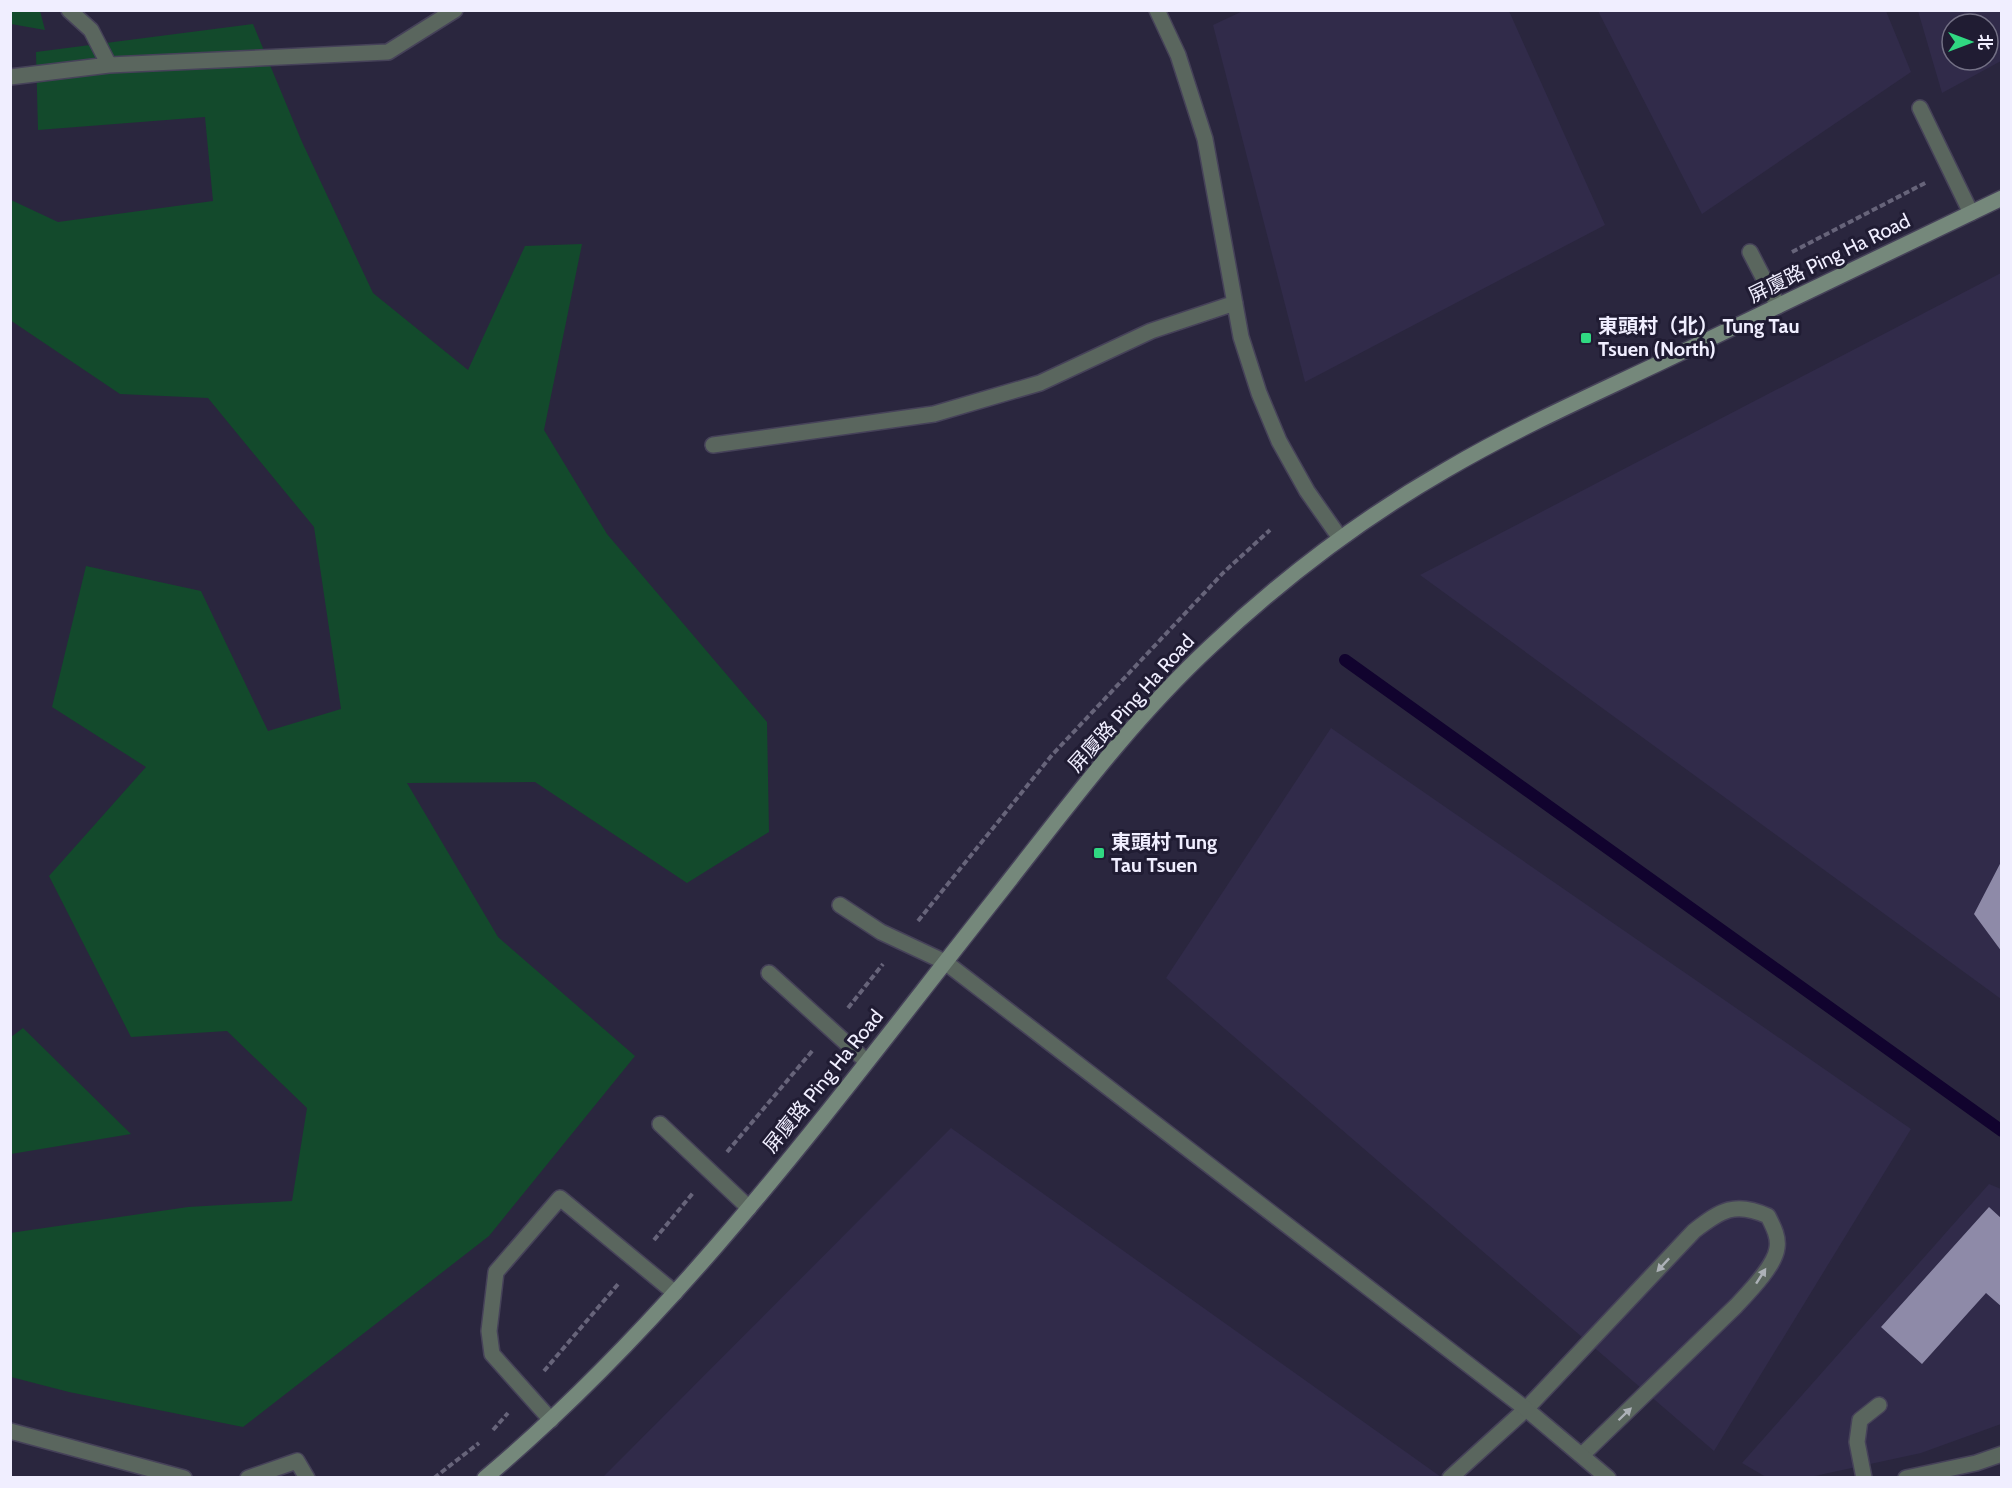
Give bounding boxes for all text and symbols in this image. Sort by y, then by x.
north arrow [1940,12,2000,72]
text: 北 [1975,34,1994,50]
street label: 屏廈路 Ping Ha Road [1744,208,1914,308]
place label: 東頭村（北） Tung Tau Tsuen (North) [1598,314,1800,361]
marker: 東頭村（北） Tung Tau Tsuen (North) [1579,331,1593,345]
street label: 屏廈路 Ping Ha Road [1063,629,1199,777]
place label: 東頭村 Tung Tau Tsuen [1111,830,1217,877]
marker: 東頭村 Tung Tau Tsuen [1092,846,1106,860]
street label: 屏廈路 Ping Ha Road [758,1005,888,1157]
one-way arrow [1656,1257,1670,1271]
one-way arrow [1756,1268,1767,1284]
one-way arrow [1617,1408,1631,1422]

